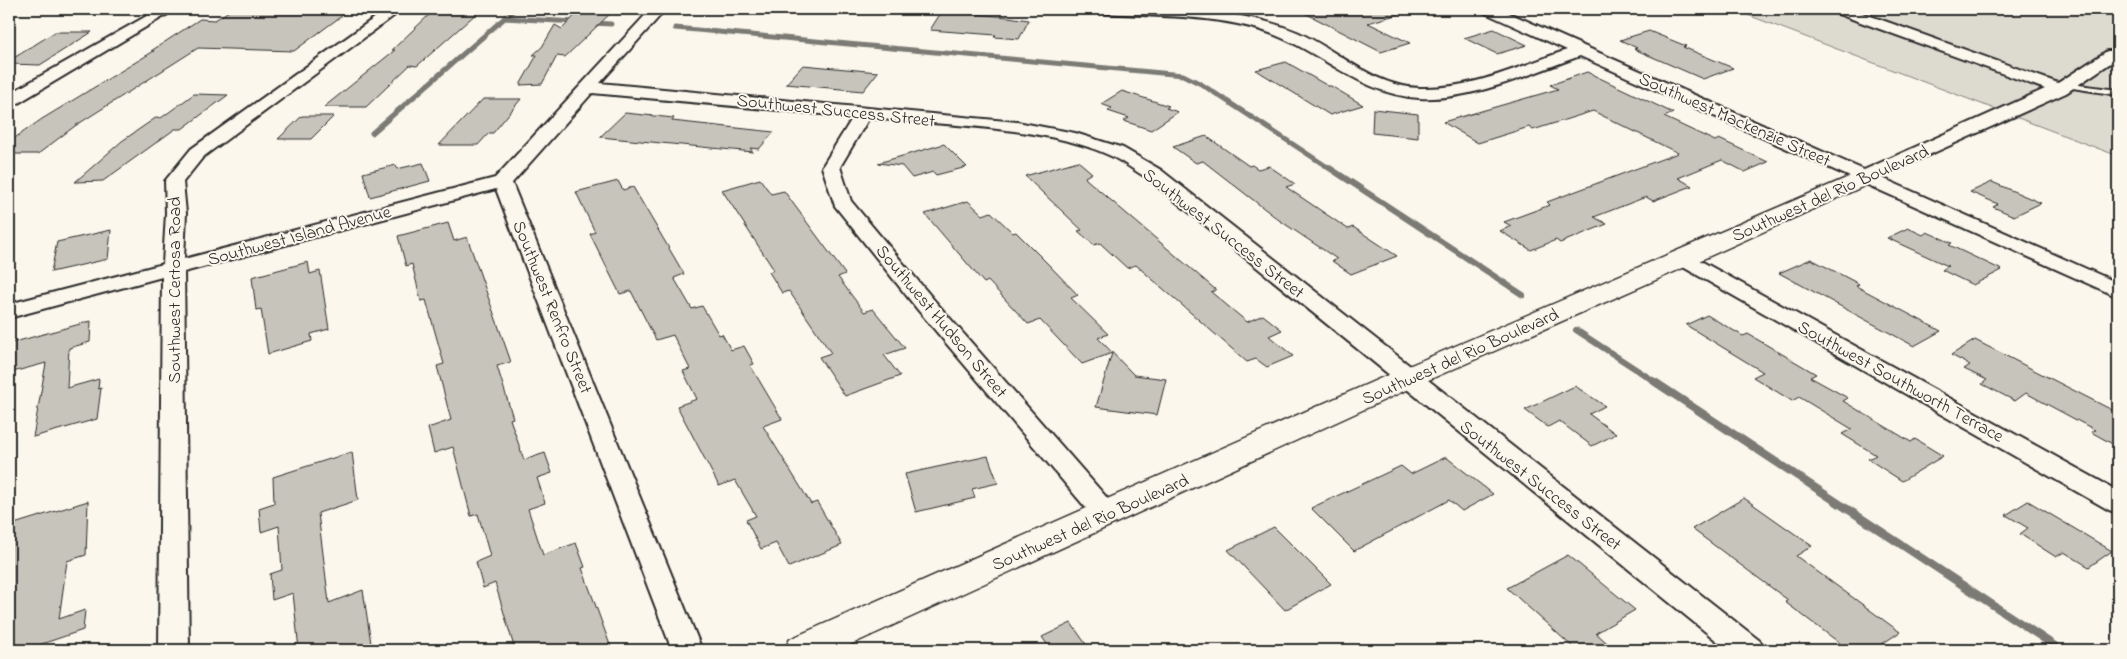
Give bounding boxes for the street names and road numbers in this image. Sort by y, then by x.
street label: Southwest Mackenzie Street [1634,67,1834,175]
street label: Southwest Success Street [735,89,936,135]
street label: Southwest del Rio Boulevard [1728,140,1934,250]
street label: Southwest Success Street [1136,163,1309,306]
street label: Southwest Certosa Road [163,197,189,383]
street label: Southwest Island Avenue [205,200,395,274]
street label: Southwest Renfro Street [504,217,598,398]
street label: Southwest Hudson Street [868,240,1013,405]
street label: Southwest del Rio Boulevard [1358,303,1564,413]
street label: Southwest Southworth Terrace [1792,315,2009,451]
street label: Southwest Success Street [1453,415,1626,558]
street label: Southwest del Rio Boulevard [988,469,1194,579]

